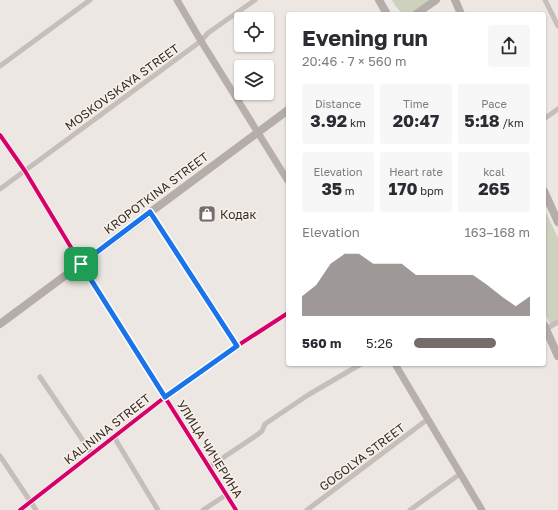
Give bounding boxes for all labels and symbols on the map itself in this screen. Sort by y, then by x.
street label: MOSKOVSKAYA STREET [62,40,182,133]
street label: KROPOTKINA STREET [101,149,212,237]
shop icon: Кодак [197,204,217,224]
place label: Кодак [220,207,256,222]
pin [64,247,98,281]
street label: KALININA STREET [61,390,154,467]
street label: УЛИЦА ЧИЧЕРИНА [174,397,246,501]
street label: GOGOLYA STREET [316,420,408,494]

